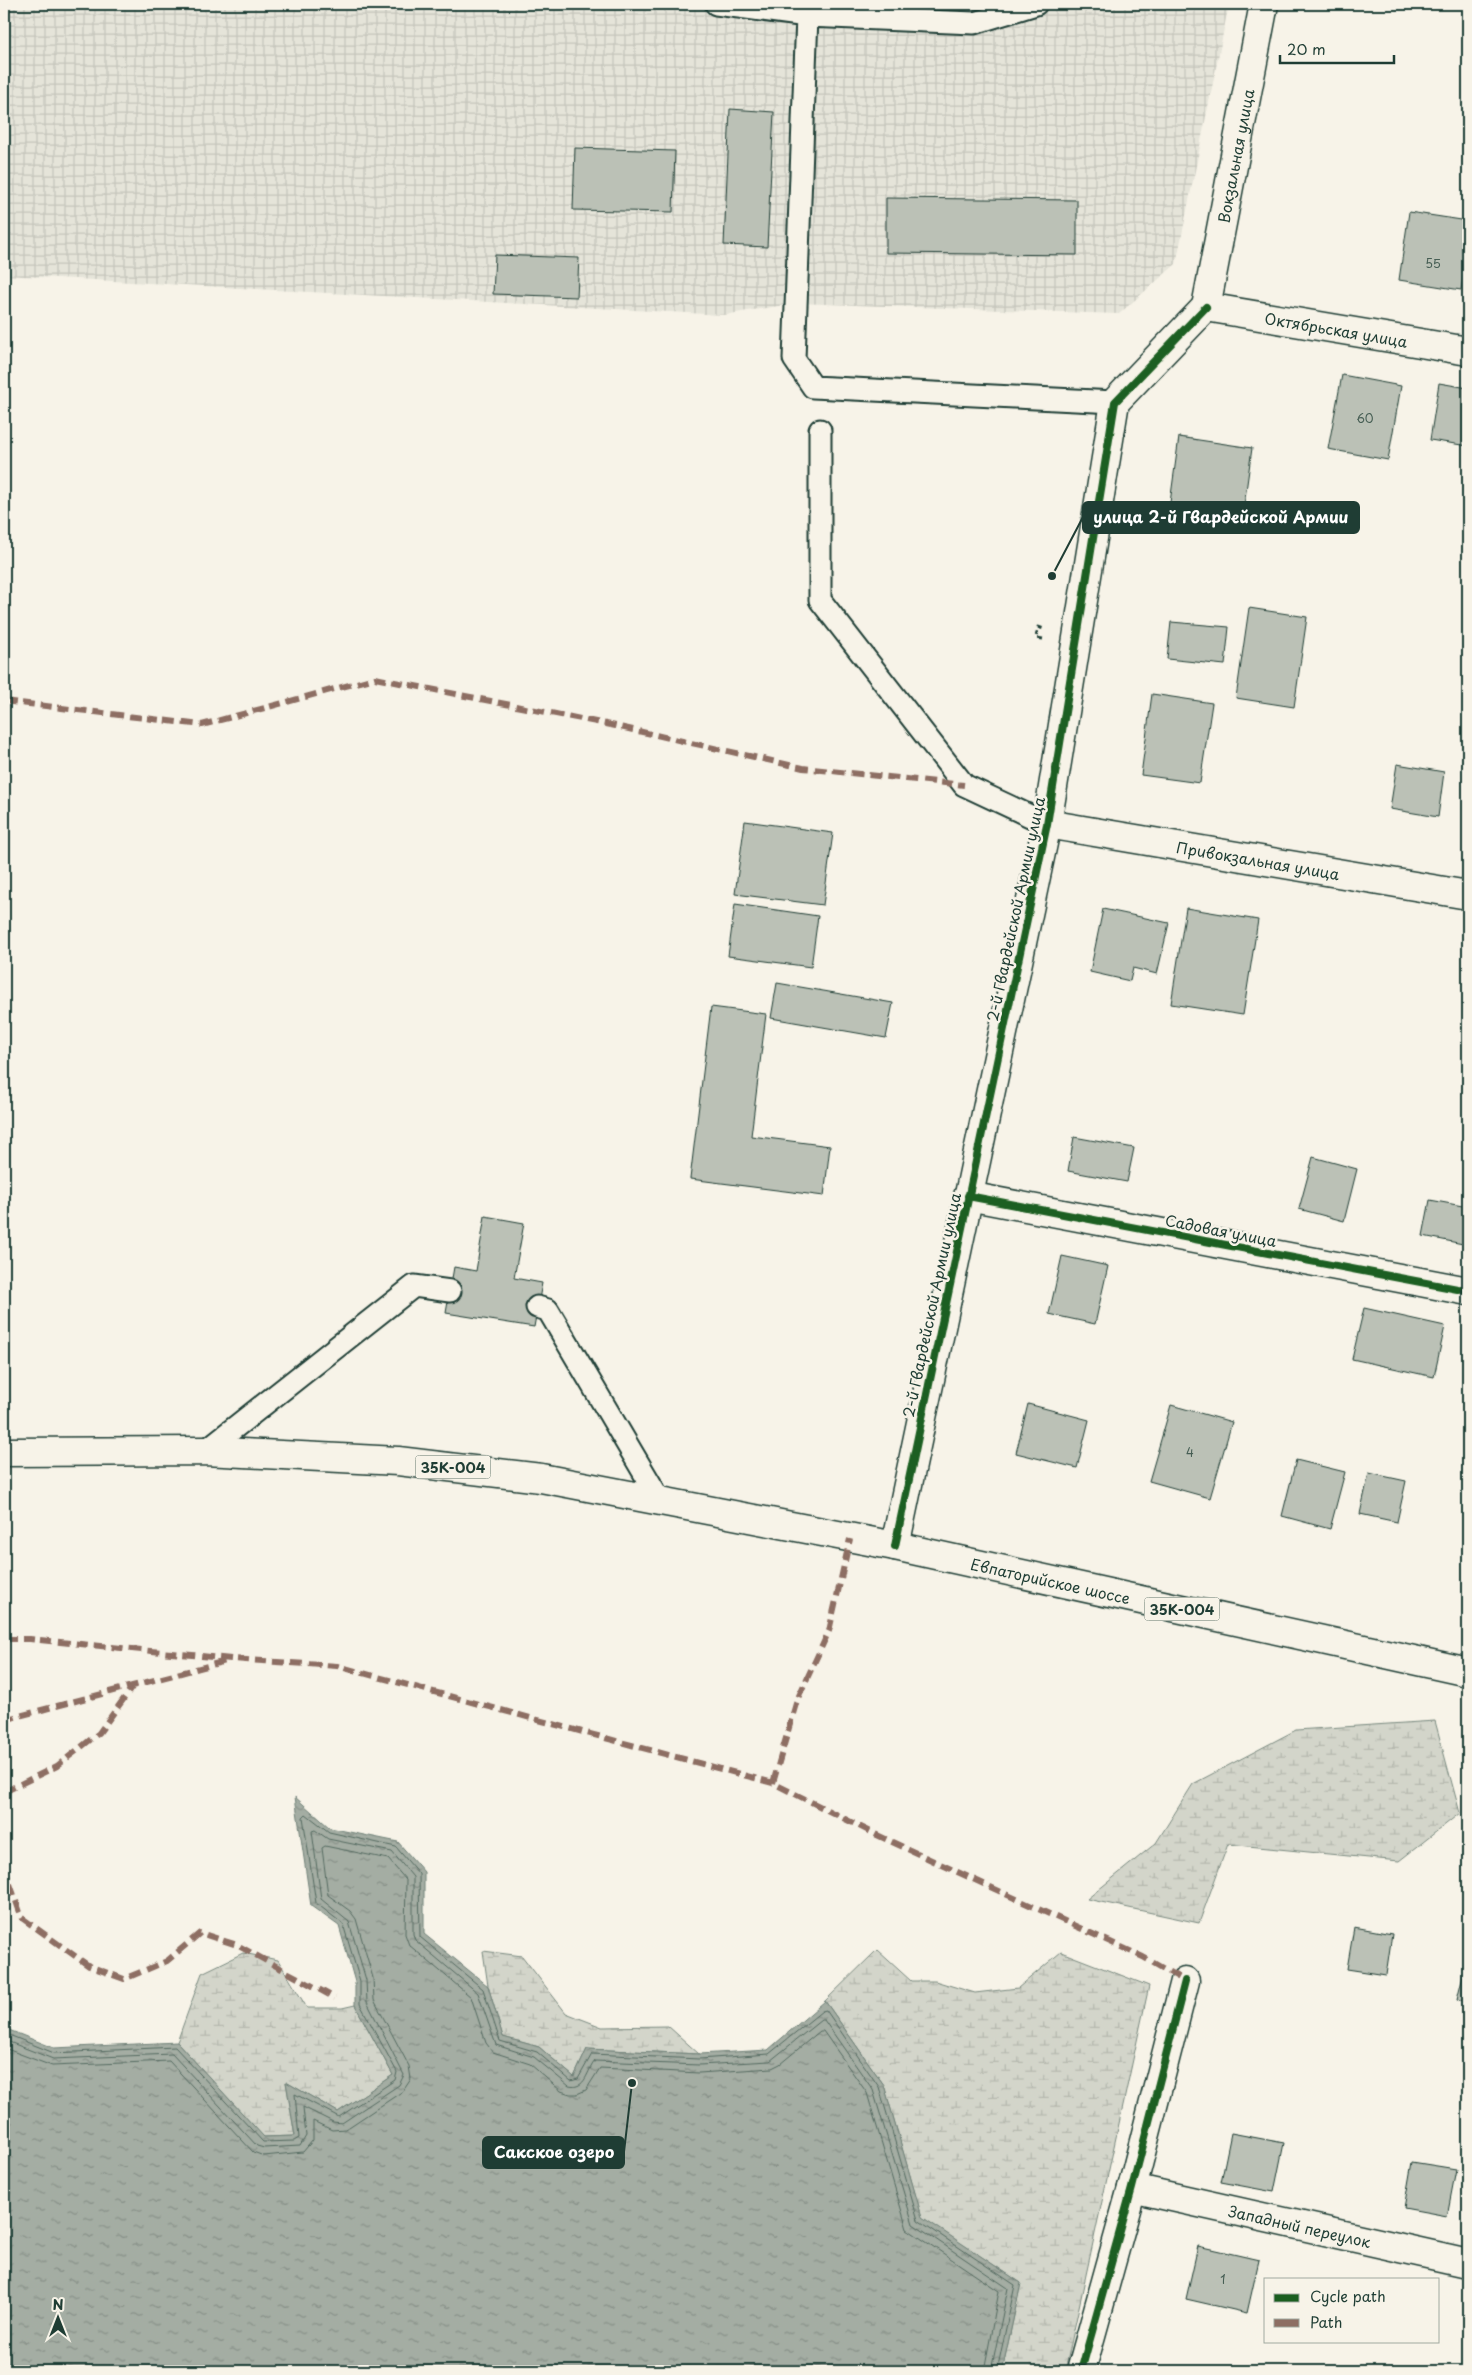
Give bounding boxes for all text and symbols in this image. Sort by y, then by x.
scale bar [1280,32,1393,64]
text: 20 m [1287,37,1326,60]
street label: Вокзальная улица [1211,86,1259,225]
house number: 55 [1425,254,1441,272]
street label: Октябрьская улица [1263,306,1410,352]
house number: 60 [1356,409,1374,427]
callout: улица 2-й Гвардейской Армии [1083,502,1359,533]
text: улица 2-й Гвардейской Армии [1093,504,1349,528]
street label: 2-й Гвардейской Армии улица [980,794,1050,1023]
street label: Привокзальная улица [1175,835,1342,885]
street label: 2-й Гвардейской Армии улица [896,1190,966,1419]
street label: Садовая улица [1163,1208,1279,1252]
house number: 4 [1186,1443,1194,1461]
road number: 35К-004 [416,1455,490,1478]
street label: Евпаторийское шоссе [969,1551,1133,1609]
road number: 35К-004 [1144,1598,1220,1620]
callout: Сакское озеро [483,2137,624,2168]
text: Сакское озеро [494,2139,615,2163]
street label: Западный переулок [1227,2198,1373,2253]
house number: 1 [1220,2270,1226,2288]
legend [1264,2278,1440,2342]
text: Cycle path [1310,2284,1386,2307]
north arrow [32,2292,82,2342]
text: N [52,2294,64,2315]
text: Path [1310,2310,1342,2333]

